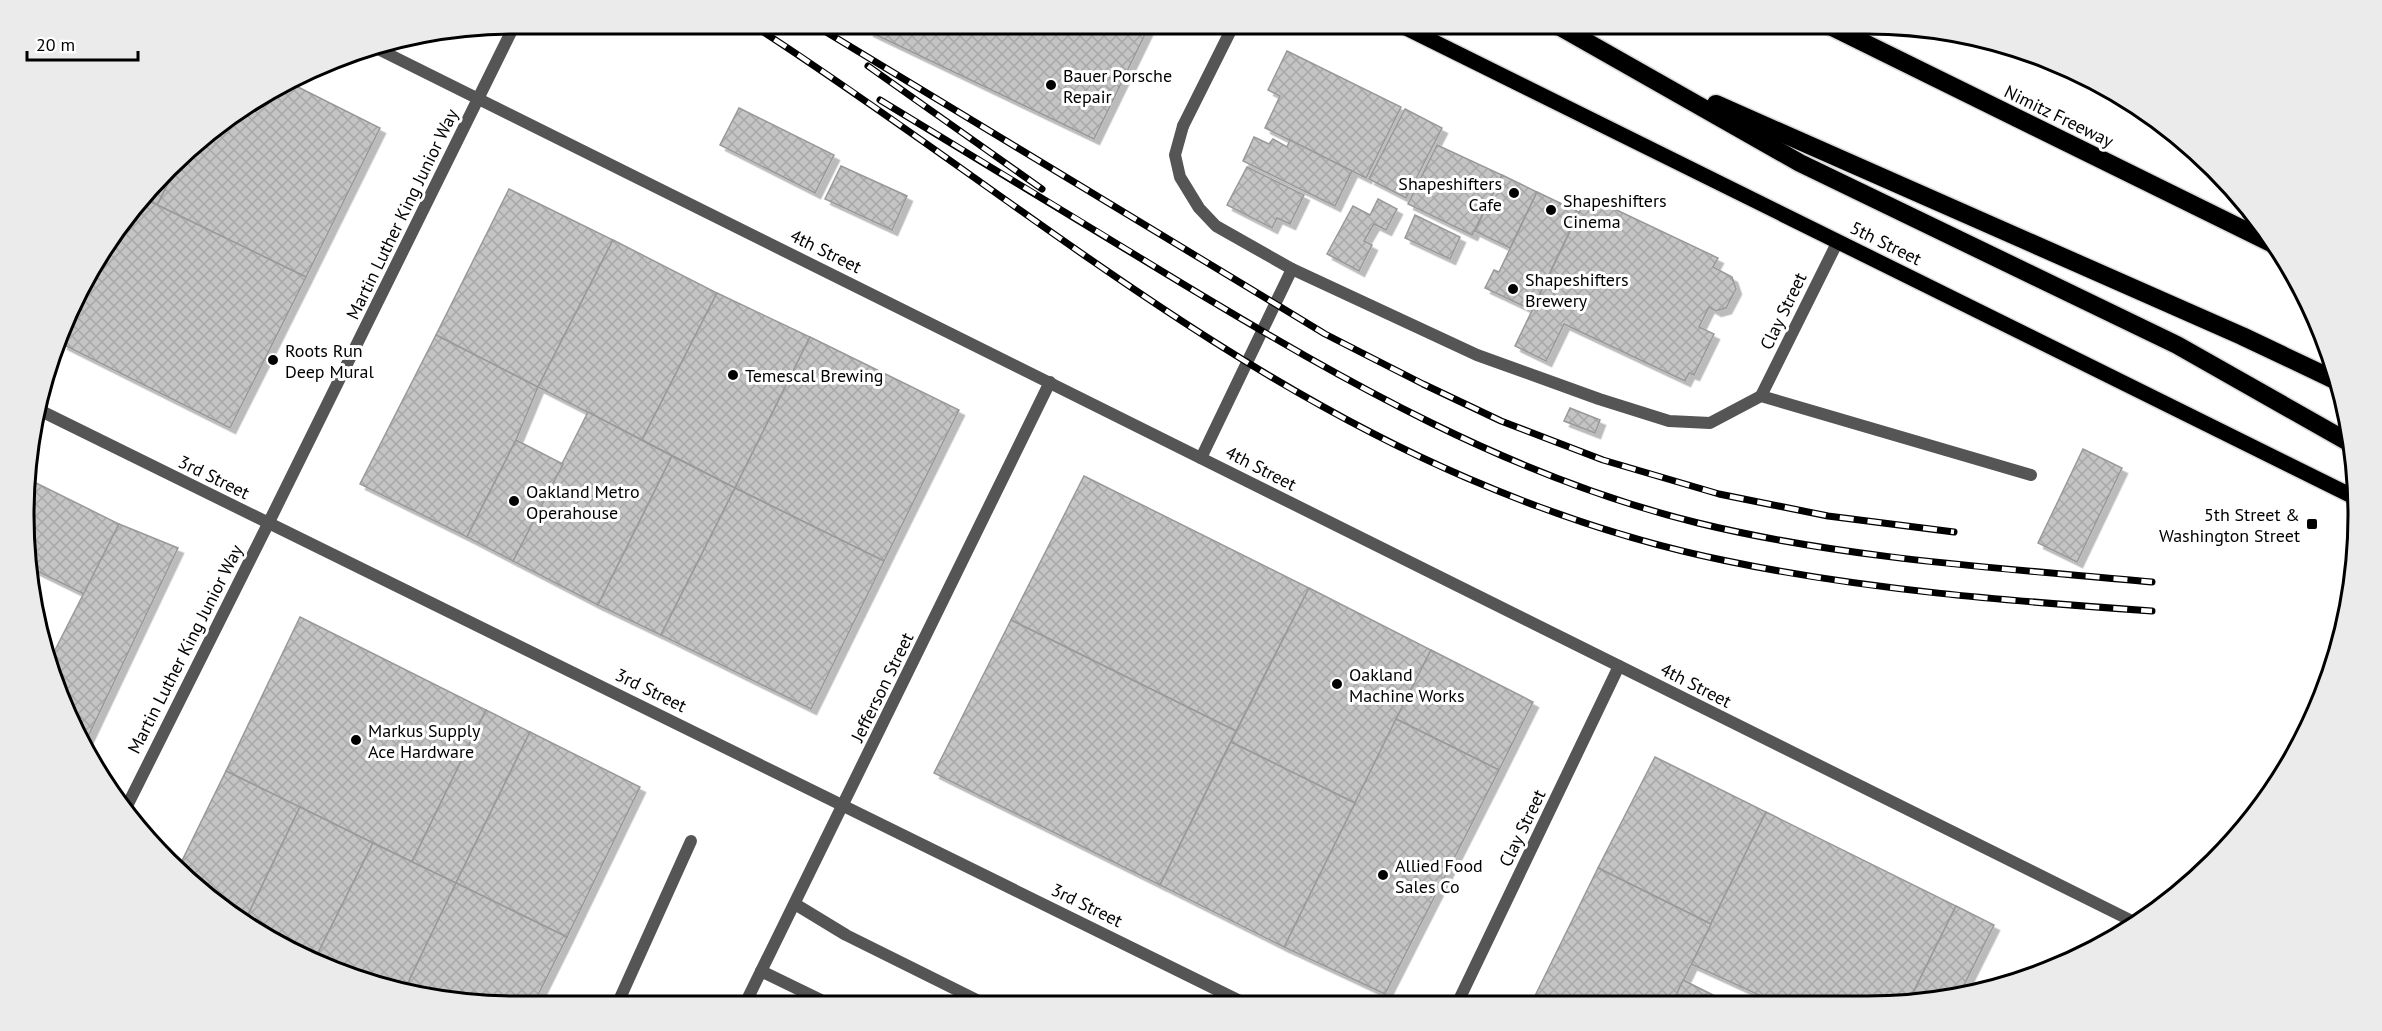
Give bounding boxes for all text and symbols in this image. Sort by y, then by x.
scale bar [27,24,138,62]
text: 20 m [36,33,75,56]
place label: Bauer Porsche Repair [1063,64,1172,108]
marker: Bauer Porsche Repair [1044,78,1058,92]
street label: Nimitz Freeway [2001,80,2118,153]
street label: Martin Luther King Junior Way [341,104,463,323]
place label: Shapeshifters Cafe [1398,172,1502,216]
marker: Shapeshifters Cafe [1507,186,1521,200]
place label: Shapeshifters Cinema [1563,189,1667,233]
marker: Shapeshifters Cinema [1544,203,1558,217]
street label: 5th Street [1847,216,1925,270]
street label: 4th Street [787,224,865,278]
place label: Shapeshifters Brewery [1525,268,1629,312]
street label: Clay Street [1754,269,1812,353]
marker: Shapeshifters Brewery [1506,282,1520,296]
place label: Roots Run Deep Mural [285,339,374,383]
marker: Roots Run Deep Mural [266,353,280,367]
place label: Temescal Brewing [745,364,883,387]
marker: Temescal Brewing [726,368,740,382]
street label: 4th Street [1222,440,1300,496]
street label: 3rd Street [175,450,253,504]
place label: Oakland Metro Operahouse [526,480,640,524]
marker: Oakland Metro Operahouse [507,494,521,508]
place label: 5th Street & Washington Street [2159,503,2300,547]
marker: 5th Street & Washington Street [2305,517,2319,531]
street label: Martin Luther King Junior Way [122,540,248,757]
street label: Jefferson Street [845,629,918,746]
street label: 4th Street [1657,657,1735,713]
street label: 3rd Street [612,663,690,717]
place label: Oakland Machine Works [1349,663,1465,707]
marker: Oakland Machine Works [1330,677,1344,691]
place label: Markus Supply Ace Hardware [368,719,481,763]
marker: Markus Supply Ace Hardware [349,733,363,747]
street label: Clay Street [1493,786,1551,870]
place label: Allied Food Sales Co [1395,854,1483,898]
marker: Allied Food Sales Co [1376,868,1390,882]
street label: 3rd Street [1048,878,1126,932]

